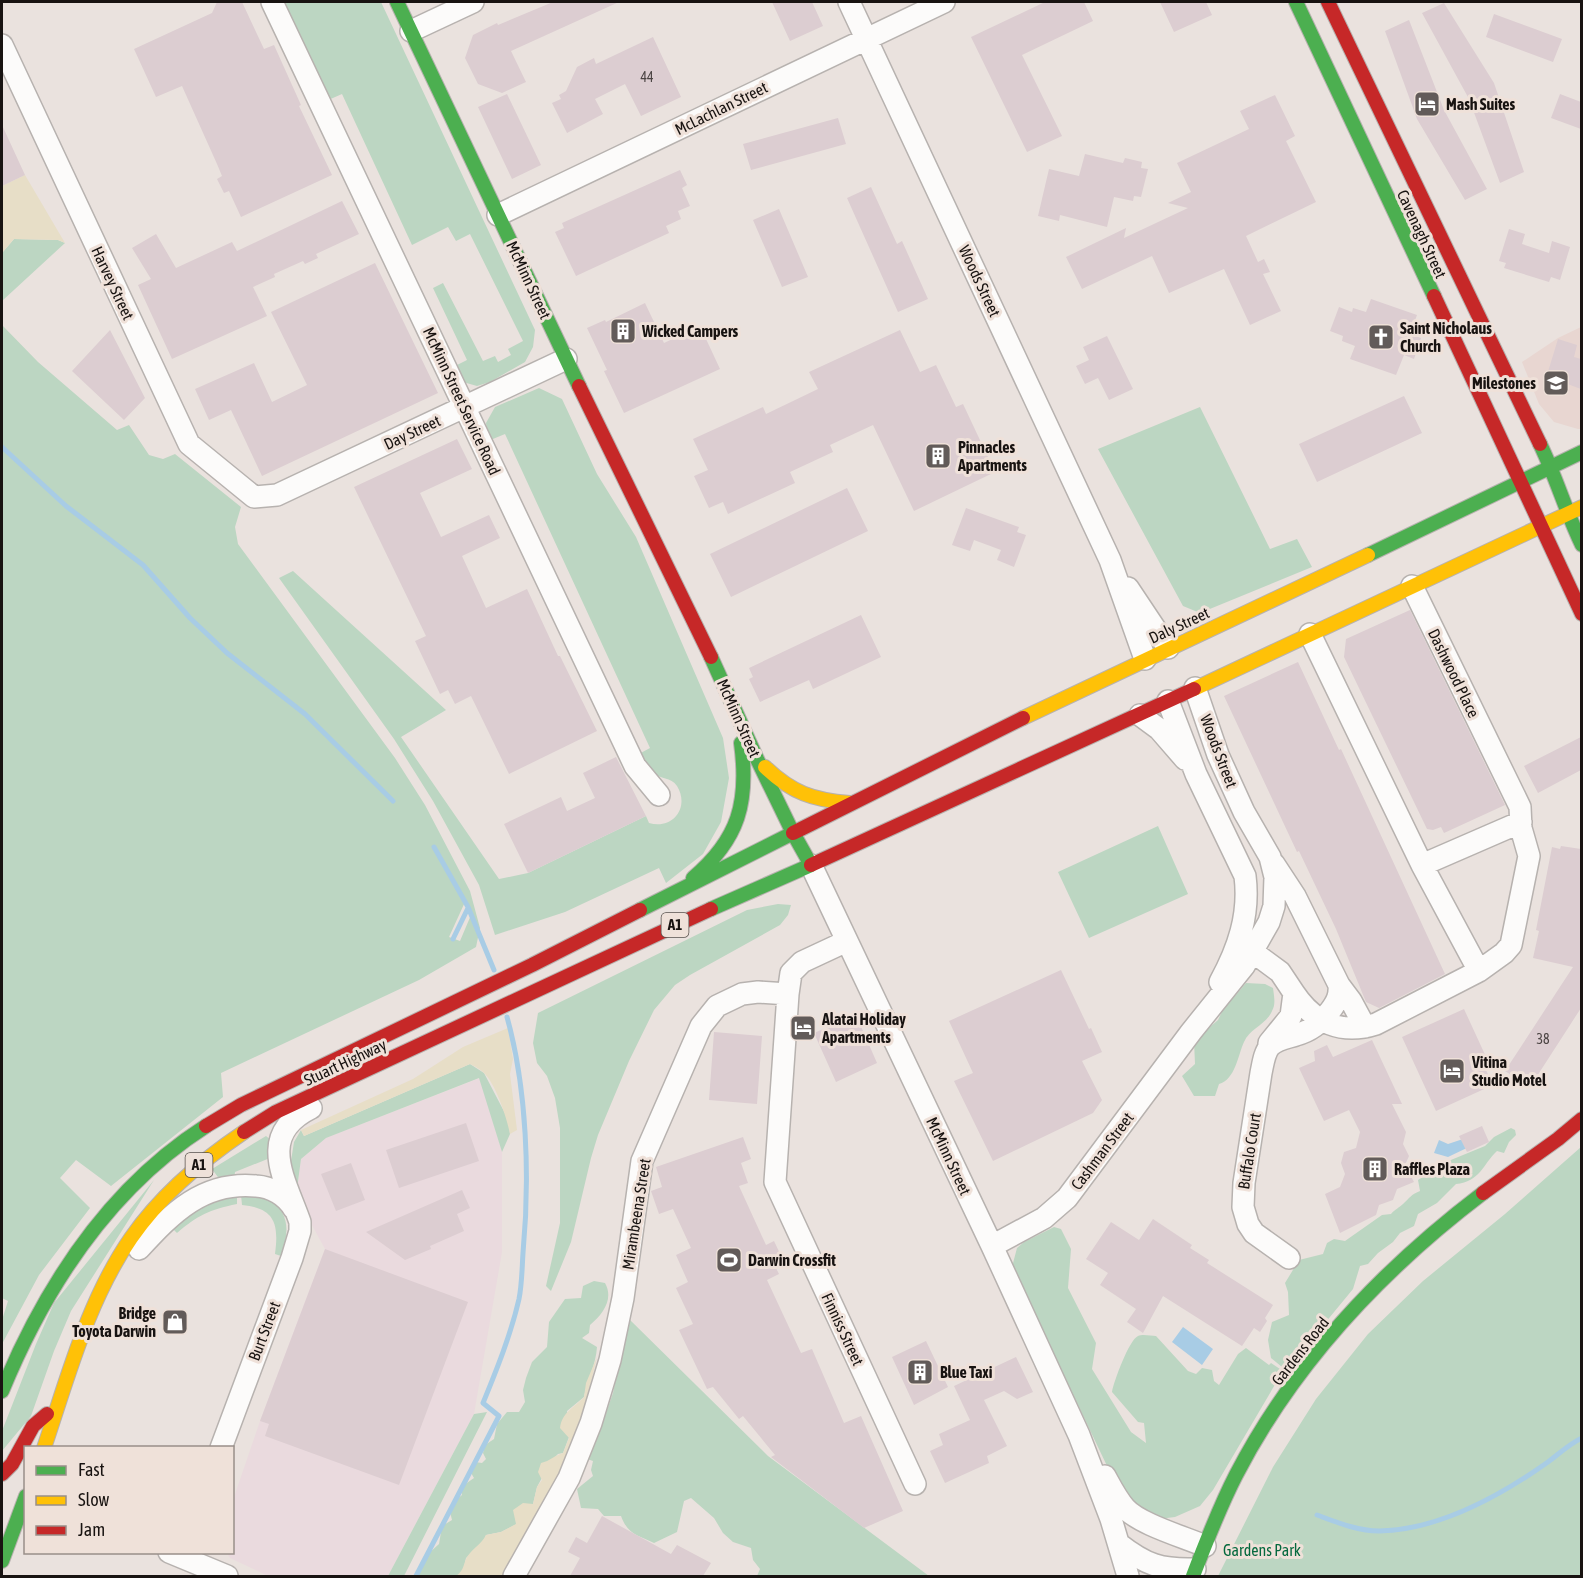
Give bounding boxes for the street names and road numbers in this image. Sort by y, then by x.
street label: McLachlan Street [672,78,771,138]
street label: Cavenagh Street [1393,187,1450,282]
street label: McMinn Street [503,238,555,322]
street label: Woods Street [956,242,1005,320]
street label: Harvey Street [87,243,138,323]
street label: McMinn Street Service Road [420,324,504,478]
street label: Day Street [381,411,444,454]
street label: Daly Street [1146,603,1213,648]
street label: Dashwood Place [1425,626,1483,720]
street label: McMinn Street [714,676,764,760]
street label: Woods Street [1197,712,1241,790]
road number: A1 [662,913,688,937]
street label: Stuart Highway [301,1035,390,1090]
street label: Cashman Street [1067,1109,1137,1193]
street label: Buffalo Court [1234,1111,1264,1190]
street label: McMinn Street [923,1114,975,1198]
road number: A1 [186,1153,212,1177]
street label: Mirambeena Street [618,1157,654,1271]
street label: Finniss Street [818,1290,868,1368]
street label: Burt Street [245,1299,284,1363]
street label: Gardens Road [1268,1313,1332,1389]

